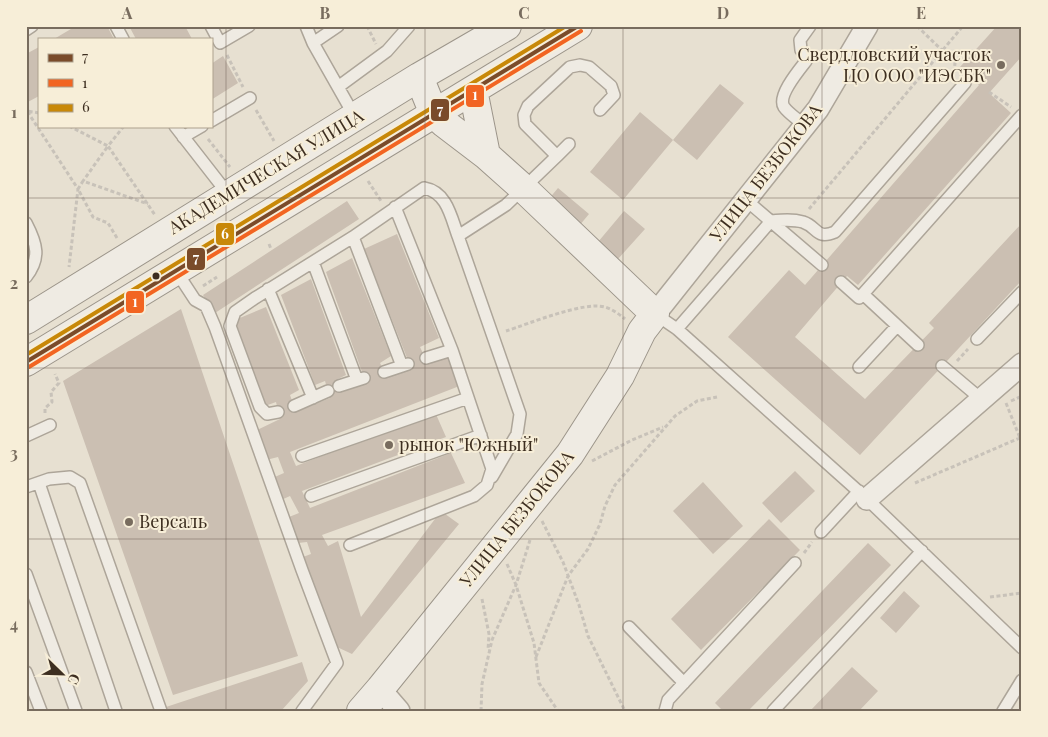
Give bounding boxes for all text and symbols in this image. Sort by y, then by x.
text: A [121,2,133,23]
text: B [320,2,331,23]
text: C [518,2,530,23]
text: D [717,2,729,23]
text: E [916,2,926,23]
legend [38,38,212,128]
place label: Свердловский участок ЦО ООО "ИЭСБК" [797,42,991,87]
text: 7 [82,46,88,66]
marker: Свердловский участок ЦО ООО "ИЭСБК" [995,59,1007,71]
text: 1 [82,72,88,92]
line badge: 1 [465,84,485,108]
text: 1 [472,85,478,104]
text: 6 [82,96,90,116]
line badge: 7 [430,98,450,122]
street label: УЛИЦА БЕЗБОКОВА [703,98,827,247]
text: 7 [437,100,444,119]
text: 1 [11,101,17,122]
street label: АКАДЕМИЧЕСКАЯ УЛИЦА [162,103,368,240]
line badge: 6 [215,222,235,246]
text: 6 [221,224,229,243]
line badge: 7 [186,247,206,271]
text: 7 [193,248,200,267]
unlabelled marker [151,271,161,281]
text: 2 [10,272,18,293]
line badge: 1 [125,290,145,314]
text: 1 [132,292,138,311]
place label: рынок "Южный" [399,432,538,456]
marker: рынок "Южный" [383,439,395,451]
text: 3 [10,442,18,463]
street label: УЛИЦА БЕЗБОКОВА [453,445,579,592]
place label: Версаль [139,509,207,533]
marker: Версаль [123,516,135,528]
text: 4 [10,613,18,634]
north arrow [38,650,88,700]
text: С [64,671,85,688]

